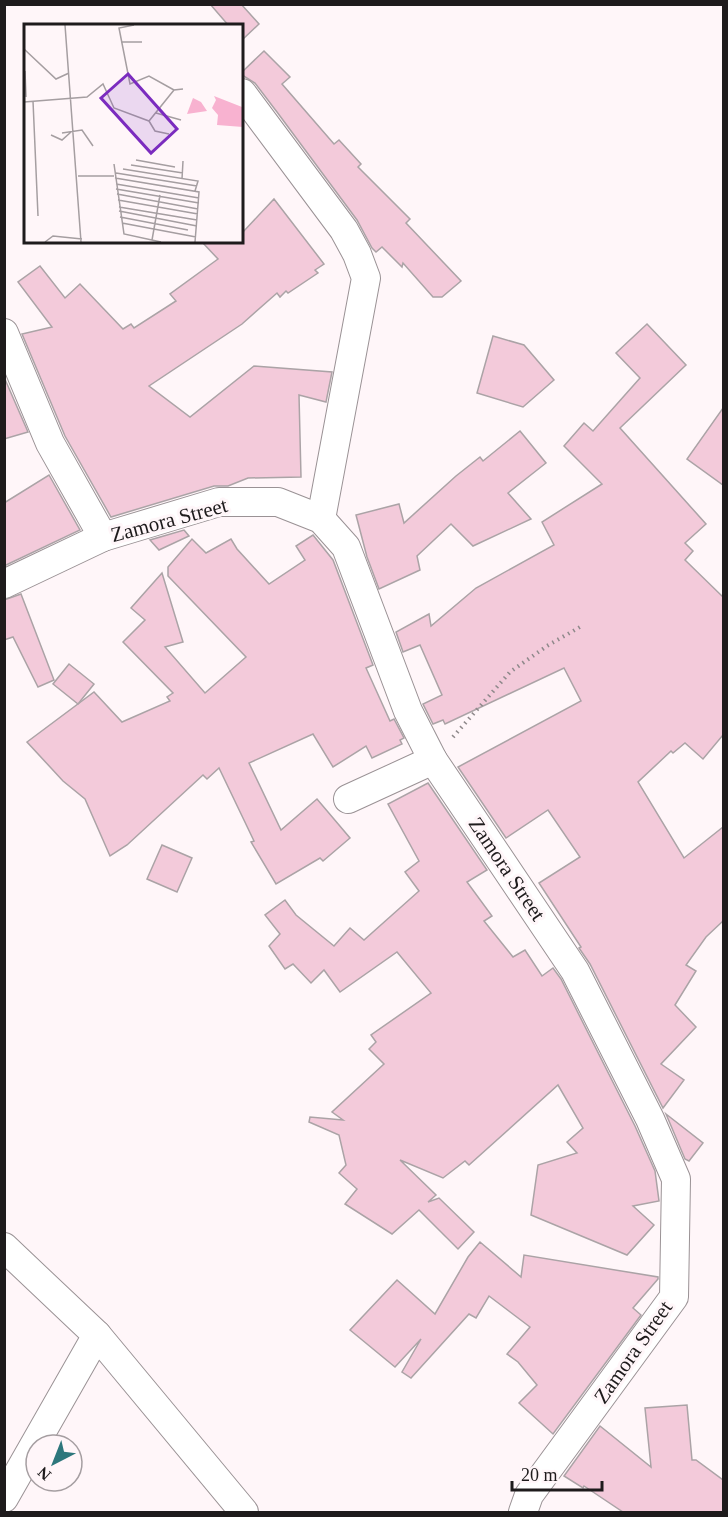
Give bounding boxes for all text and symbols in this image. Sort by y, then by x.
inset map [24,24,243,243]
street label: Zamora Street [108,493,230,547]
street label: Zamora Street [464,813,550,925]
street label: Zamora Street [589,1296,677,1408]
north arrow [24,1433,84,1493]
scale bar [512,1454,602,1492]
text: N [34,1463,54,1484]
text: 20 m [521,1465,558,1485]

